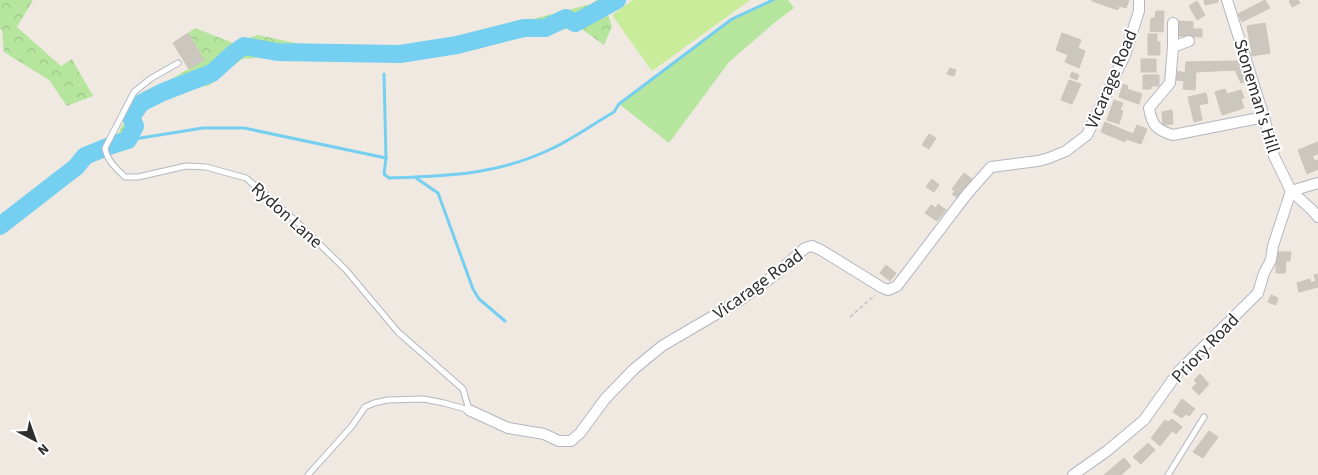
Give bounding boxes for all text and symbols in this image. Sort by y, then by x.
street label: Vicarage Road [1079,26,1144,133]
street label: Stoneman's Hill [1227,36,1286,156]
street label: Rydon Lane [245,177,328,254]
street label: Vicarage Road [708,243,808,326]
street label: Priory Road [1166,308,1245,389]
north arrow [10,415,60,465]
text: N [33,438,53,460]

